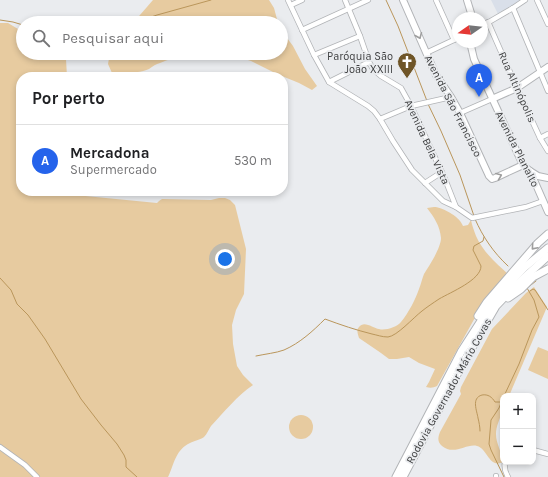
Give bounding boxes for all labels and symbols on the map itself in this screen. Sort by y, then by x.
north arrow [452,12,488,48]
one-way arrow [414,31,422,39]
place label: Paróquia São João XXIII [327,50,393,76]
street label: Rua Altinópolis [496,50,539,125]
church icon: Paróquia São João XXIII [396,51,418,79]
street label: Avenida São Francisco [422,53,484,159]
pin: A [466,64,492,97]
street label: Avenida Bela Vista [402,98,452,186]
street label: Avenida Planalto [492,109,542,189]
one-way arrow [494,173,502,181]
one-way arrow [532,243,539,250]
your location [215,249,235,269]
street label: Rodovia Governador Mário Covas [404,316,495,466]

